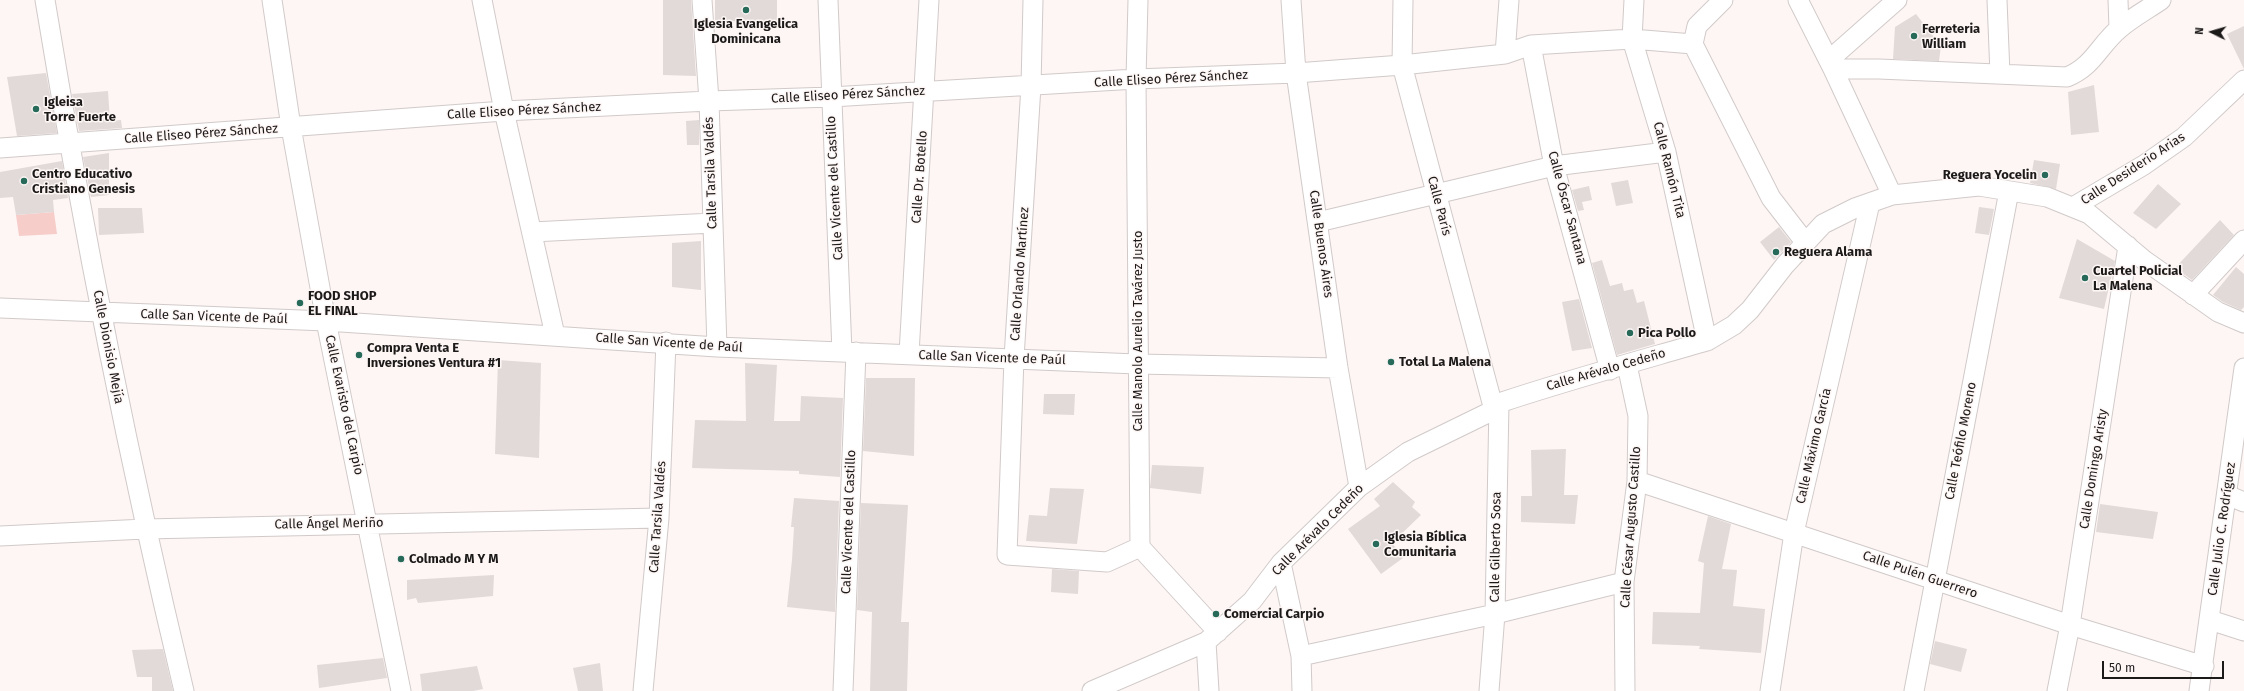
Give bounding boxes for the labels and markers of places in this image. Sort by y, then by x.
marker: Iglesia Evangelica Dominicana [741,5,751,15]
place label: Iglesia Evangelica Dominicana [694,16,798,47]
place label: Ferreteria William [1922,21,1980,52]
marker: Ferreteria William [1909,31,1919,41]
place label: Igleisa Torre Fuerte [44,94,116,125]
marker: Igleisa Torre Fuerte [31,104,41,114]
place label: Centro Educativo Cristiano Genesis [32,166,135,197]
place label: Reguera Yocelin [1943,167,2037,183]
marker: Reguera Yocelin [2040,170,2050,180]
marker: Centro Educativo Cristiano Genesis [19,176,29,186]
place label: Reguera Alama [1784,244,1872,260]
marker: Reguera Alama [1771,247,1781,257]
place label: Cuartel Policial La Malena [2093,263,2182,294]
marker: Cuartel Policial La Malena [2080,273,2090,283]
place label: FOOD SHOP EL FINAL [308,288,376,319]
marker: FOOD SHOP EL FINAL [295,298,305,308]
place label: Pica Pollo [1638,325,1696,341]
marker: Pica Pollo [1625,328,1635,338]
place label: Compra Venta E Inversiones Ventura #1 [367,340,501,371]
marker: Compra Venta E Inversiones Ventura #1 [354,350,364,360]
place label: Total La Malena [1399,354,1491,370]
marker: Total La Malena [1386,357,1396,367]
place label: Iglesia Bíblica Comunitaria [1384,529,1467,560]
marker: Iglesia Bíblica Comunitaria [1371,539,1381,549]
place label: Colmado M Y M [409,551,499,567]
marker: Colmado M Y M [396,554,406,564]
place label: Comercial Carpio [1224,606,1324,622]
marker: Comercial Carpio [1211,609,1221,619]

